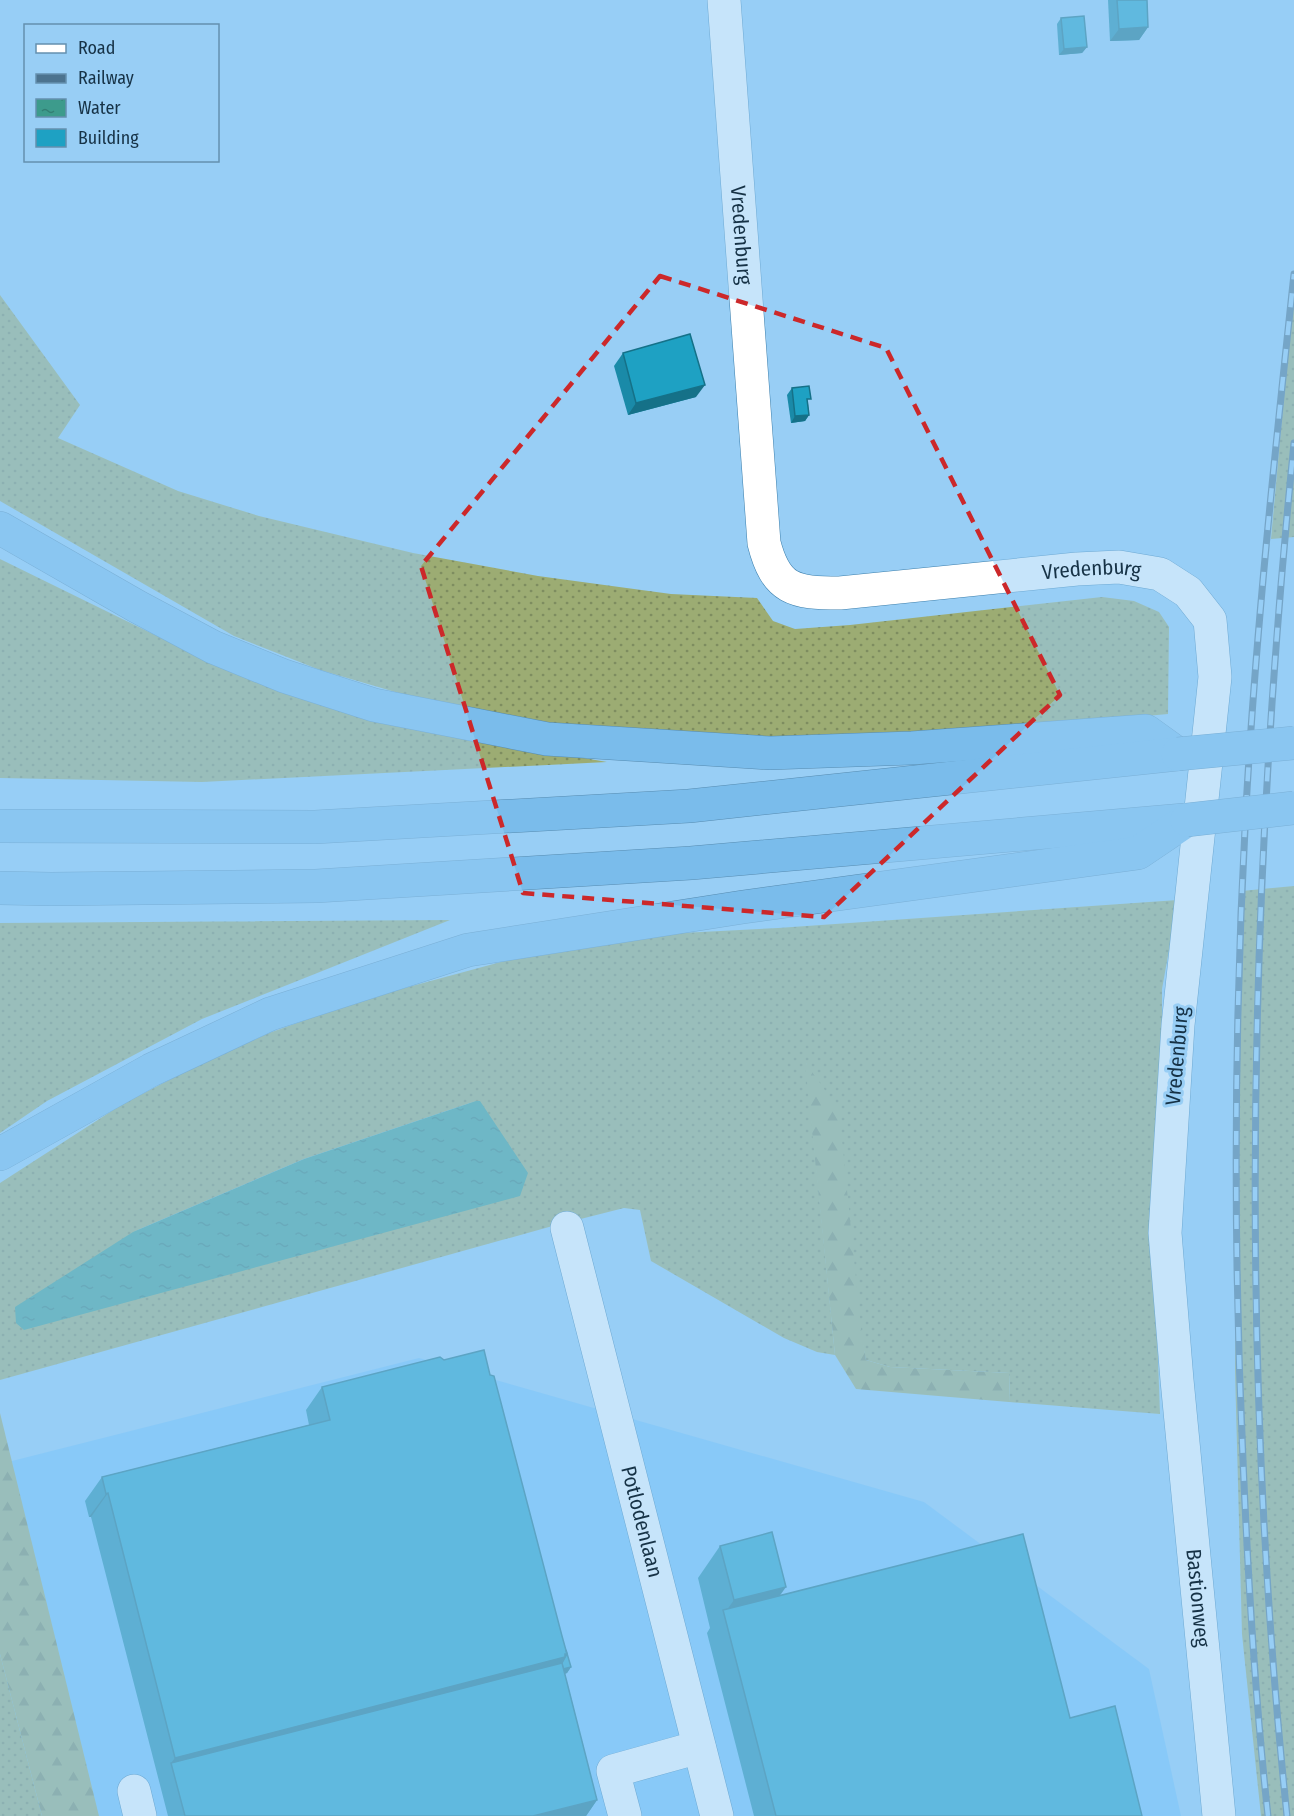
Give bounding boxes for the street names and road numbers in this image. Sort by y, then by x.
street label: Vredenburg [725,185,758,286]
street label: Vredenburg [1041,554,1143,585]
street label: Vredenburg [1160,1005,1194,1107]
street label: Potlodenlaan [615,1463,669,1580]
street label: Bastionweg [1180,1548,1216,1649]

